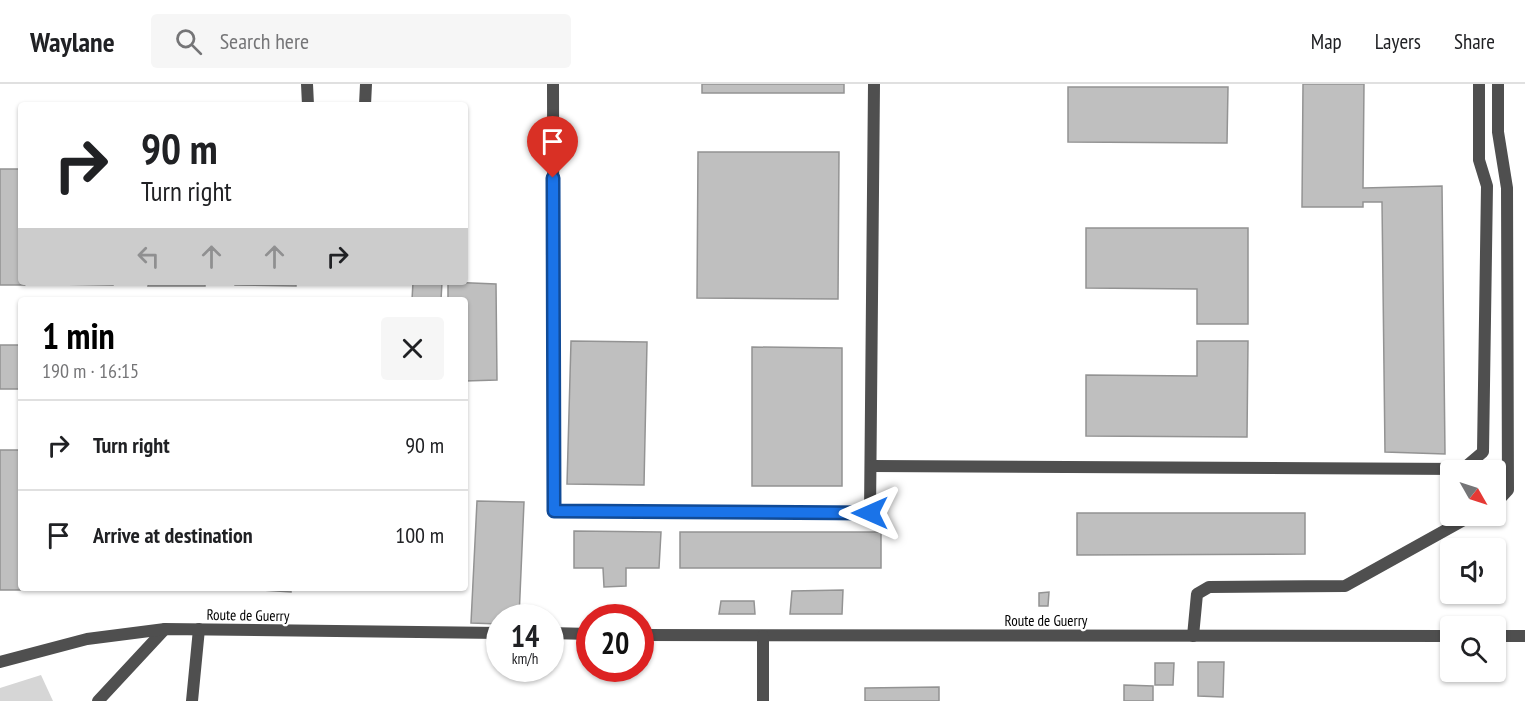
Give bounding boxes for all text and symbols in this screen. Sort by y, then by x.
search box [151,14,571,68]
text: Waylane [30,23,115,60]
icon: search [172,25,205,58]
text: Search here [220,27,309,55]
text: Map [1311,28,1342,55]
text: Layers [1375,28,1421,55]
text: Share [1454,28,1495,55]
pin [527,116,578,178]
text: 90 m [141,121,218,176]
icon: arrive [536,125,569,158]
icon: right [42,126,120,204]
text: Turn right [141,174,232,208]
icon: left [132,240,165,273]
icon: ahead [195,240,228,273]
icon: ahead [258,240,291,273]
icon: right [321,240,354,273]
text: 1 min [42,312,115,359]
button: close [381,317,444,380]
text: 190 m · 16:15 [42,358,139,384]
icon: right [42,429,75,462]
text: Turn right [93,431,170,459]
text: 90 m [405,431,444,459]
north arrow [1440,460,1506,526]
map controls [1440,460,1506,682]
position arrow [838,481,902,545]
icon: arrive [42,519,75,552]
text: Arrive at destination [93,521,253,549]
text: 100 m [395,521,444,549]
button: sound [1440,538,1506,604]
speed limit sign: 20 [576,604,654,682]
street label: Route de Guerry [206,605,290,625]
street label: Route de Guerry [1005,611,1088,630]
text: 14 [511,616,539,655]
button: search [1440,616,1506,682]
text: km/h [512,649,538,668]

